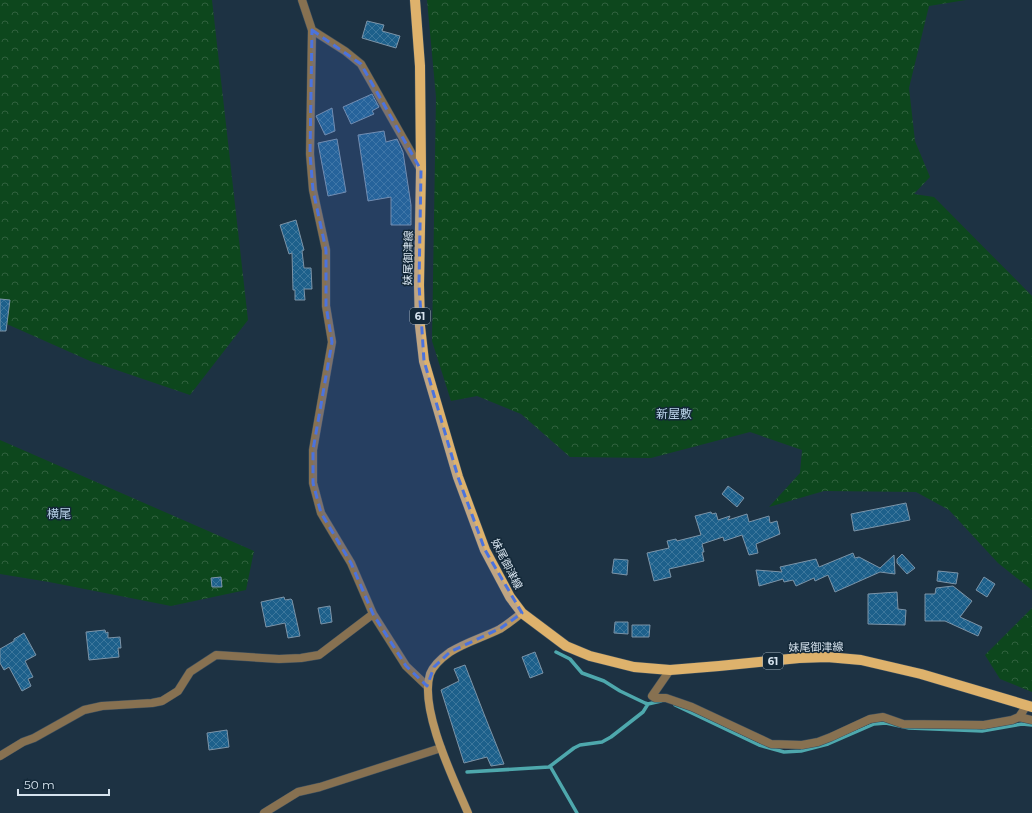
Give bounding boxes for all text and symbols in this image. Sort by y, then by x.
street label: 妹尾御津線 [401,230,415,286]
road number: 61 [410,308,430,324]
district label: 新屋敷 [656,406,692,421]
district label: 横尾 [47,506,71,521]
street label: 妹尾御津線 [488,536,526,592]
street label: 妹尾御津線 [788,640,844,654]
road number: 61 [763,653,783,669]
scale bar [18,771,109,797]
text: 50 m [24,777,55,792]

